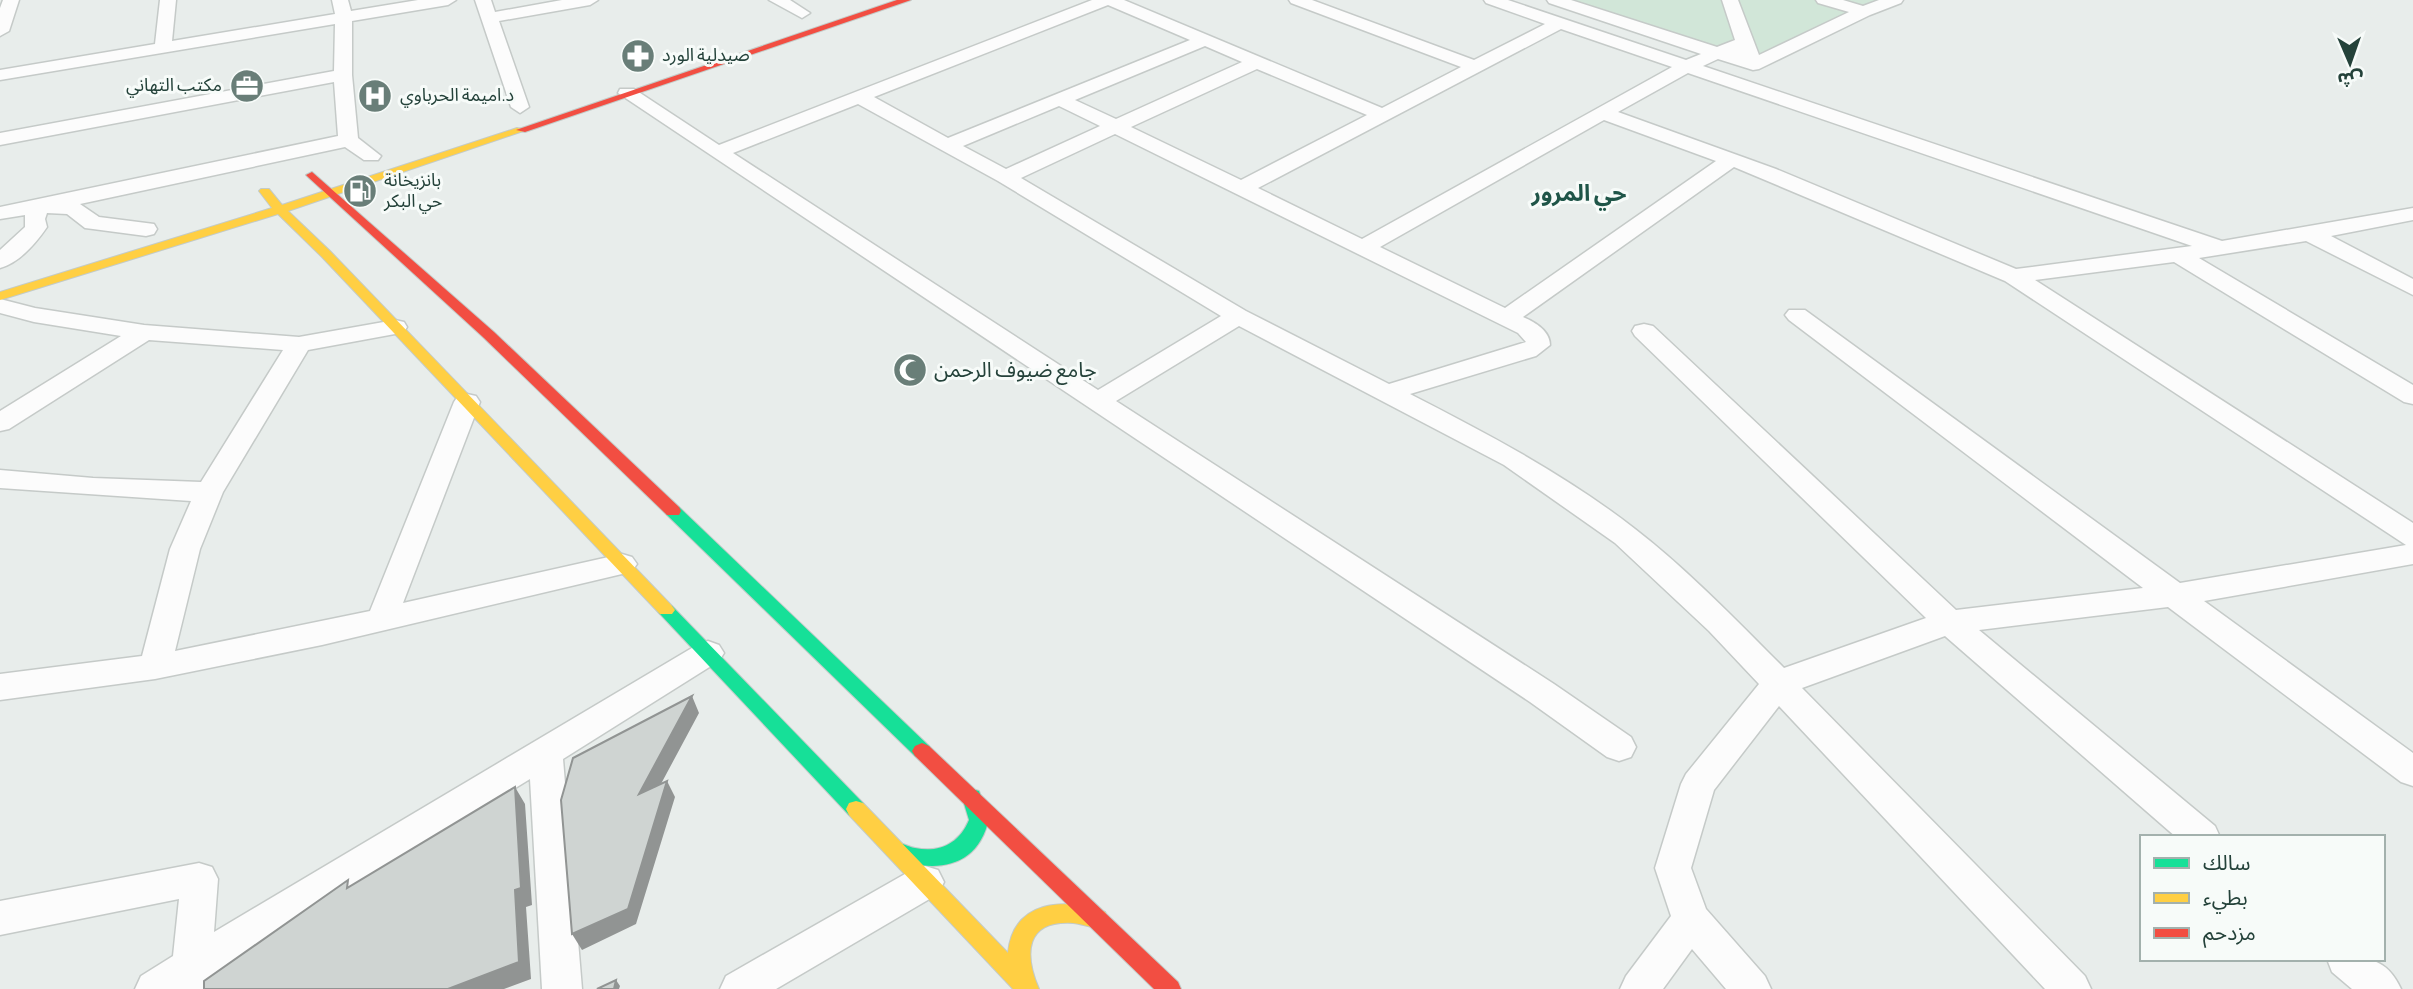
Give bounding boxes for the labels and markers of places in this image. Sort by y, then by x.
pharmacy icon: صيدلية الورد [619,37,657,75]
place label: صيدلية الورد [662,47,750,66]
office icon: مكتب التهاني [228,67,266,105]
place label: مكتب التهاني [126,77,222,98]
hospital icon: د.اميمة الحرباوي [356,77,394,115]
place label: د.اميمة الحرباوي [400,87,514,108]
fuel station icon: بانزيخانة حي البكر [341,172,379,210]
place label: بانزيخانة حي البكر [383,172,442,214]
mosque icon: جامع ضيوف الرحمن [891,351,929,389]
place label: جامع ضيوف الرحمن [934,360,1097,385]

